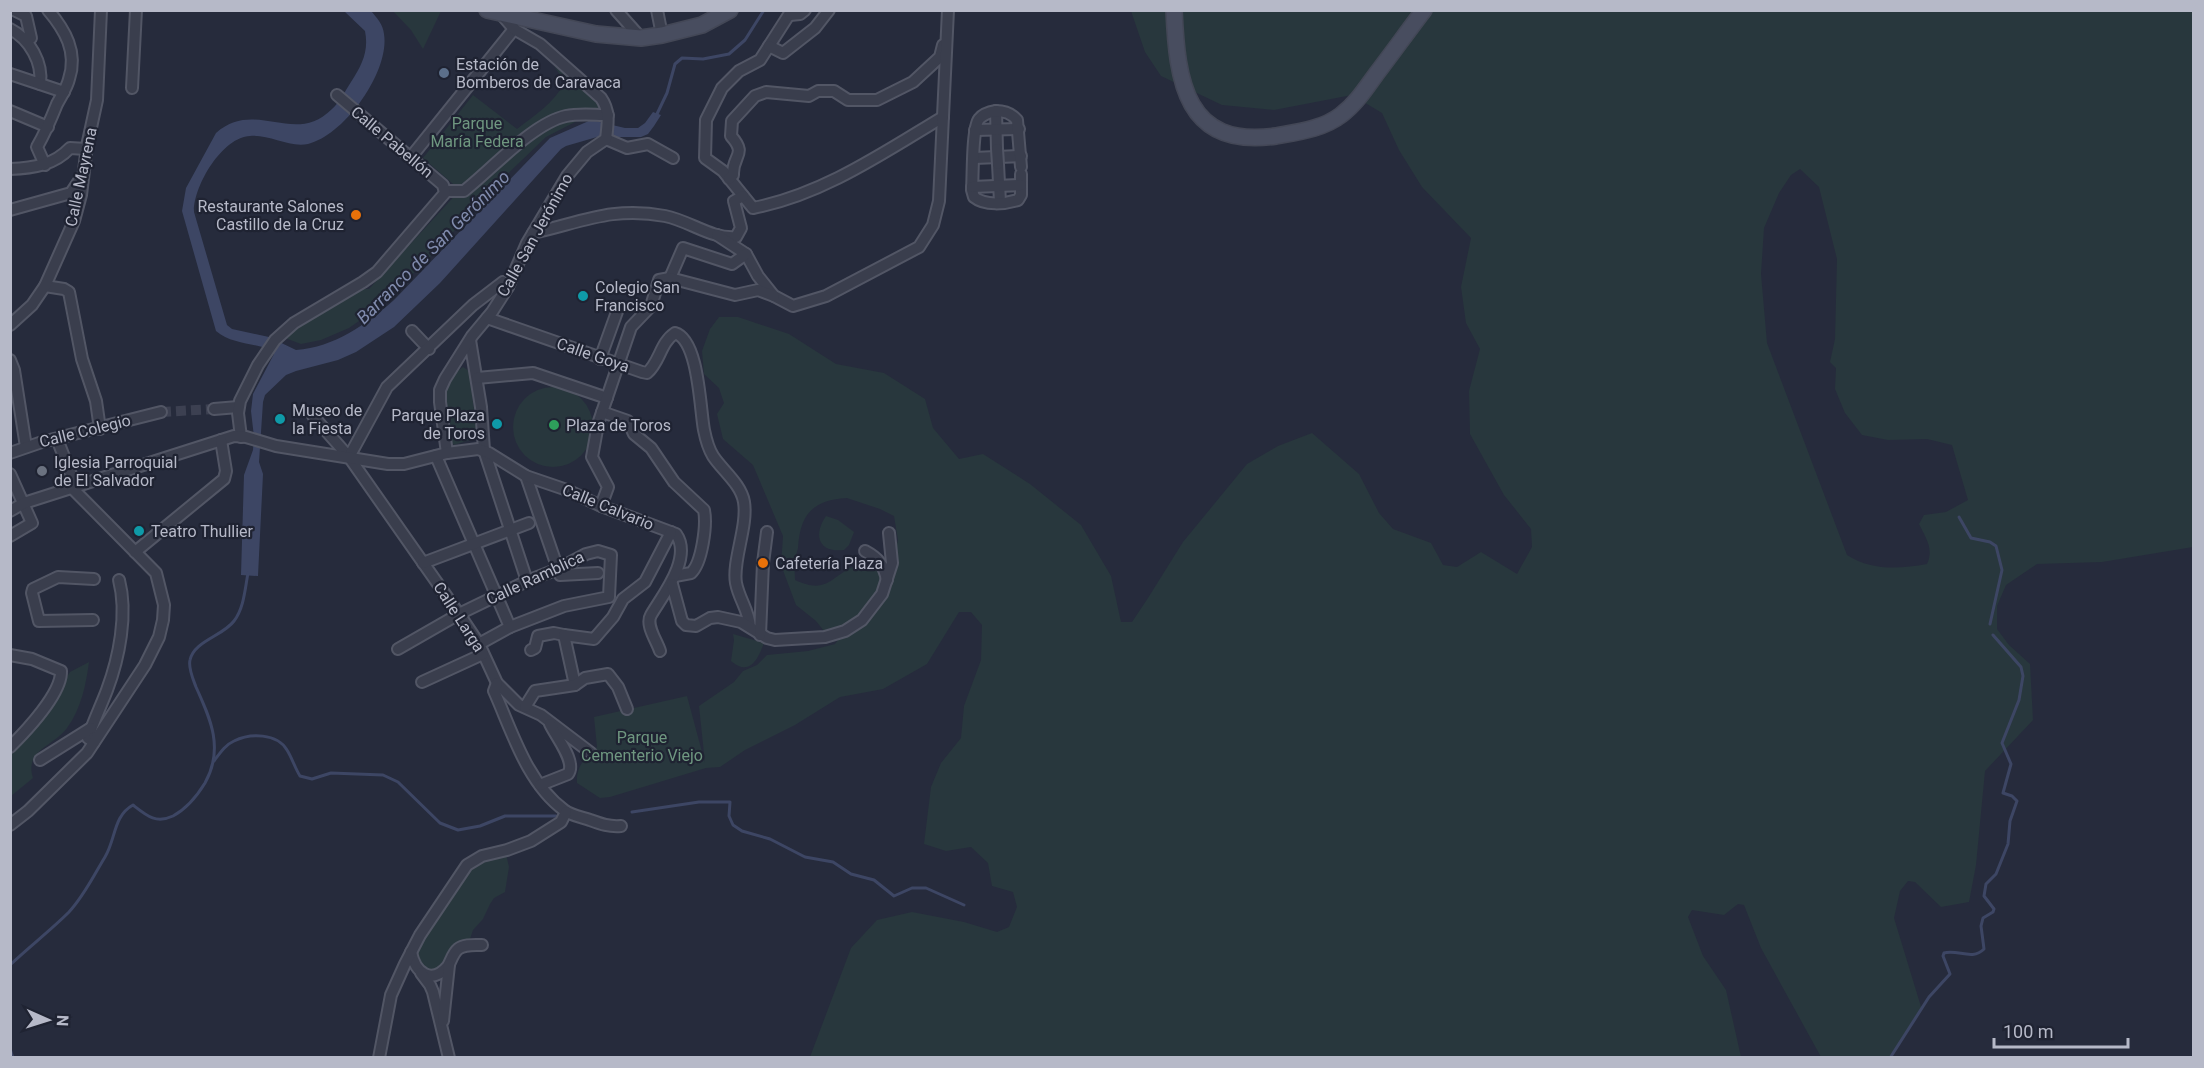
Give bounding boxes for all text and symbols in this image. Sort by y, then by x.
place label: Estación de Bomberos de Caravaca [456,55,621,92]
marker: Estación de Bomberos de Caravaca [437,66,451,80]
street label: Calle Pabellón [347,102,437,182]
park label: Parque María Federa [430,114,524,151]
street label: Calle Mayrena [61,126,101,228]
water label: Barranco de San Gerónimo [352,166,514,328]
street label: Calle San Jerónimo [493,170,577,300]
place label: Restaurante Salones Castillo de la Cruz [198,197,344,234]
marker: Restaurante Salones Castillo de la Cruz [349,208,363,222]
place label: Colegio San Francisco [595,278,680,315]
marker: Colegio San Francisco [576,289,590,303]
street label: Calle Goya [554,334,632,376]
place label: Museo de la Fiesta [292,401,362,438]
place label: Parque Plaza de Toros [391,406,485,443]
street label: Calle Colegio [37,411,133,451]
marker: Museo de la Fiesta [273,412,287,426]
place label: Plaza de Toros [566,416,671,435]
marker: Parque Plaza de Toros [490,417,504,431]
marker: Plaza de Toros [547,418,561,432]
place label: Iglesia Parroquial de El Salvador [54,453,177,490]
marker: Iglesia Parroquial de El Salvador [35,464,49,478]
street label: Calle Calvario [559,480,657,534]
place label: Teatro Thullier [151,522,254,541]
marker: Teatro Thullier [132,524,146,538]
street label: Calle Ramblica [483,547,587,609]
place label: Cafetería Plaza [775,554,883,573]
marker: Cafetería Plaza [756,556,770,570]
street label: Calle Larga [429,578,489,656]
park label: Parque Cementerio Viejo [581,728,703,765]
north arrow [18,990,78,1050]
scale bar [1994,1011,2128,1049]
text: N [53,1015,72,1027]
text: 100 m [2003,1021,2054,1042]

